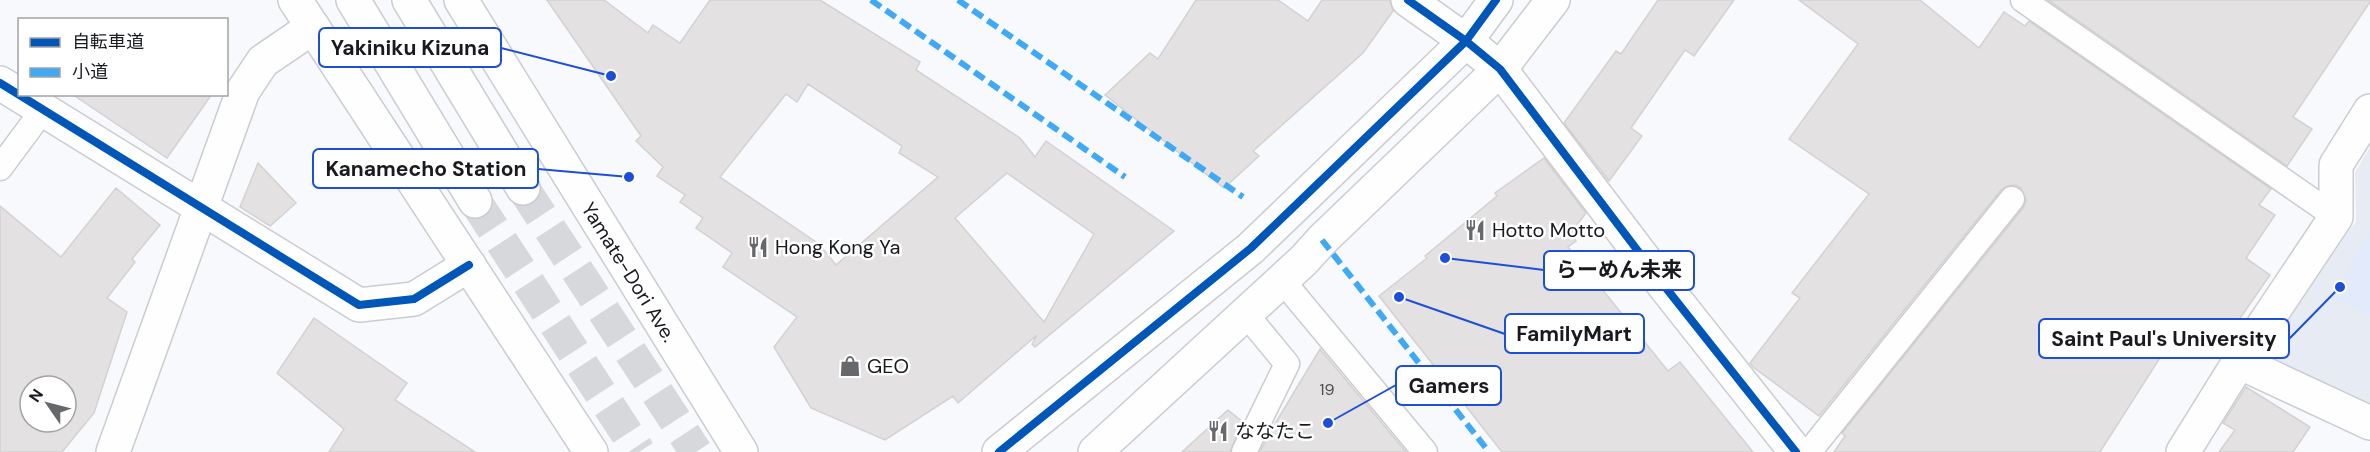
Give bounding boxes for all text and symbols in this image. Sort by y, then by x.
legend [18,18,228,96]
callout: Yakiniku Kizuna [319,28,501,67]
text: 自転車道 [72,30,144,54]
text: Yakiniku Kizuna [331,34,489,62]
text: 小道 [72,60,108,84]
callout: Kanamecho Station [313,149,538,188]
text: Kanamecho Station [326,155,526,183]
street label: Yamate-Dori Ave. [576,197,682,347]
place label: Hotto Motto [1492,217,1605,243]
restaurant icon: Hotto Motto [1463,218,1487,242]
place label: Hong Kong Ya [775,234,900,260]
restaurant icon: Hong Kong Ya [746,235,770,259]
callout: らーめん未来 [1544,251,1694,290]
text: らーめん未来 [1556,256,1682,284]
callout: FamilyMart [1505,314,1644,353]
callout: Saint Paul's University [2039,319,2289,358]
text: FamilyMart [1516,320,1632,348]
text: Saint Paul's University [2051,325,2277,353]
place label: GEO [867,353,909,379]
shop icon: GEO [838,354,862,378]
callout: Gamers [1396,366,1501,405]
text: Gamers [1409,372,1489,400]
north arrow [18,374,78,434]
house number: 19 [1319,379,1335,400]
text: N [24,385,48,406]
place label: ななたこ [1235,418,1315,444]
restaurant icon: ななたこ [1206,419,1230,443]

